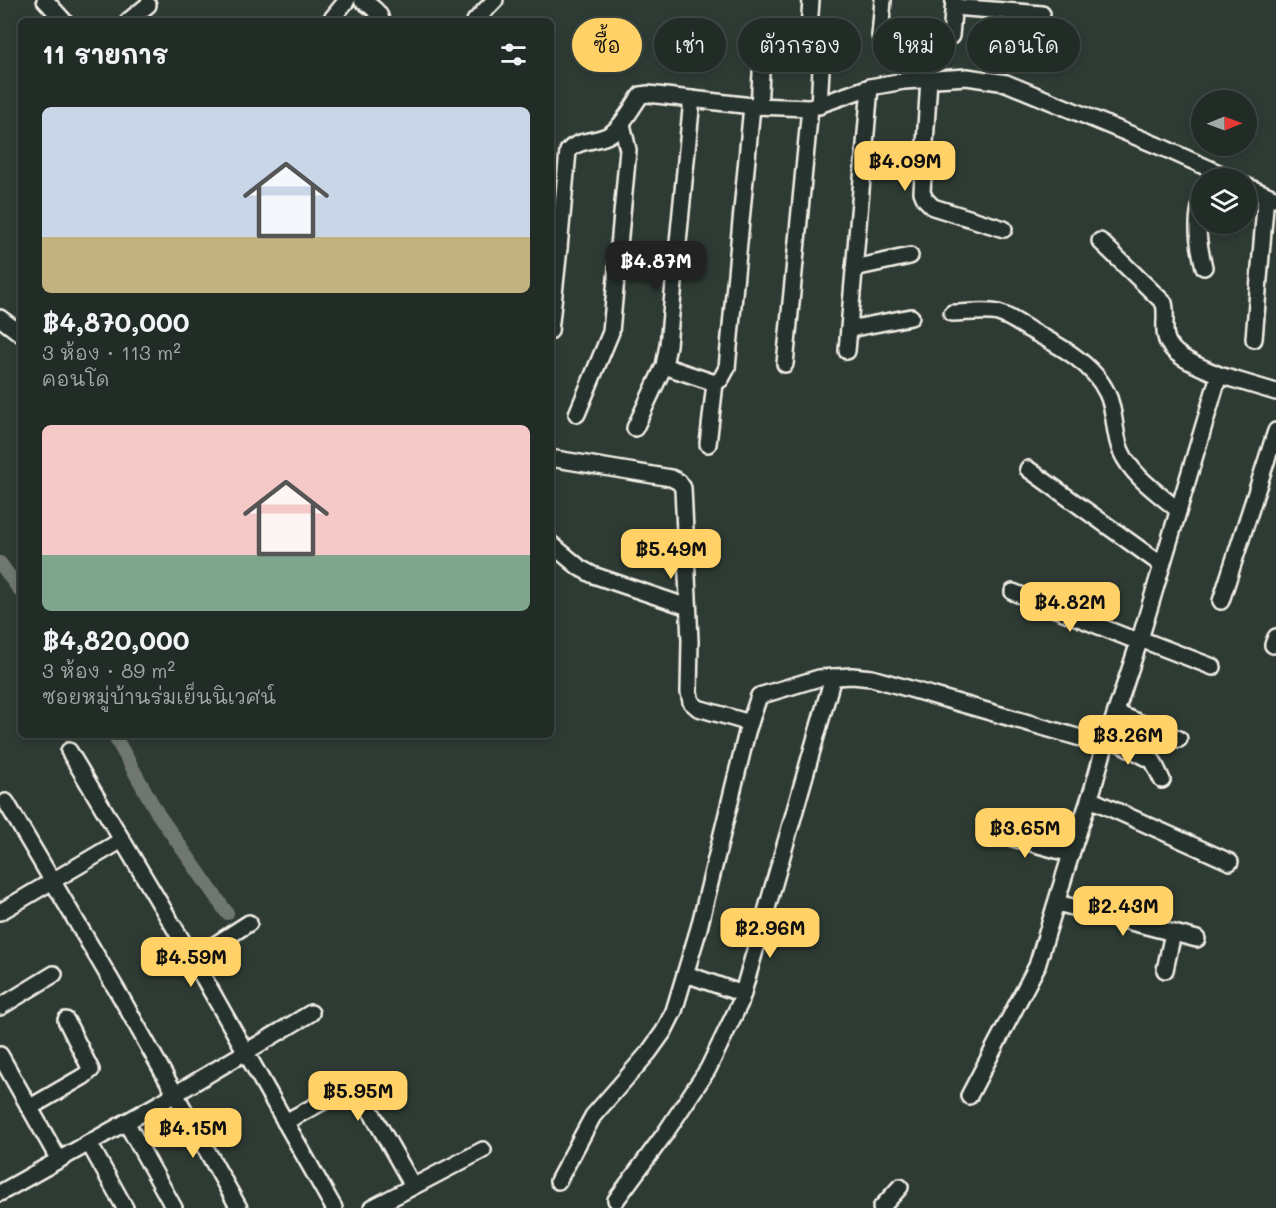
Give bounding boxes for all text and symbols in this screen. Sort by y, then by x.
chip: ซื้อ [572,18,642,72]
chip: เช่า [654,18,726,72]
chip: ตัวกรอง [738,18,861,72]
chip: ใหม่ [873,18,955,72]
chip: คอนโด [967,18,1080,72]
text: 11 รายการ [42,37,168,71]
icon: filters [497,38,530,71]
north arrow [1191,90,1257,156]
map controls [1191,90,1257,234]
pin: ฿4.09M [856,141,954,192]
icon: home [232,146,340,254]
text: ฿4.09M [868,147,942,173]
button: layers [1191,168,1257,234]
pin: ฿4.87M [607,241,705,292]
text: ฿4.87M [620,247,692,273]
text: ฿4,870,000 [42,305,189,339]
text: 3 ห้อง · 113 m² [42,339,181,365]
text: คอนโด [42,365,110,391]
icon: home [232,464,340,572]
pin: ฿5.49M [622,529,720,580]
text: ฿5.49M [635,535,707,561]
pin: ฿4.82M [1021,582,1119,633]
text: ฿4.82M [1034,588,1106,614]
text: ฿4,820,000 [42,623,190,657]
text: 3 ห้อง · 89 m² [42,657,175,683]
text: ซอยหมู่บ้านร่มเย็นนิเวศน์ [42,683,276,709]
pin: ฿3.26M [1079,715,1177,766]
text: ฿3.26M [1092,721,1164,747]
pin: ฿3.65M [976,808,1074,859]
text: ฿3.65M [989,814,1061,840]
pin: ฿2.43M [1074,886,1172,937]
text: ฿2.43M [1087,892,1159,918]
pin: ฿2.96M [721,908,819,959]
text: ฿2.96M [734,914,806,940]
pin: ฿4.59M [142,937,240,988]
text: ฿4.59M [155,943,227,969]
pin: ฿5.95M [309,1071,407,1122]
text: ฿5.95M [322,1077,394,1103]
pin: ฿4.15M [144,1108,242,1159]
text: ฿4.15M [158,1114,228,1140]

